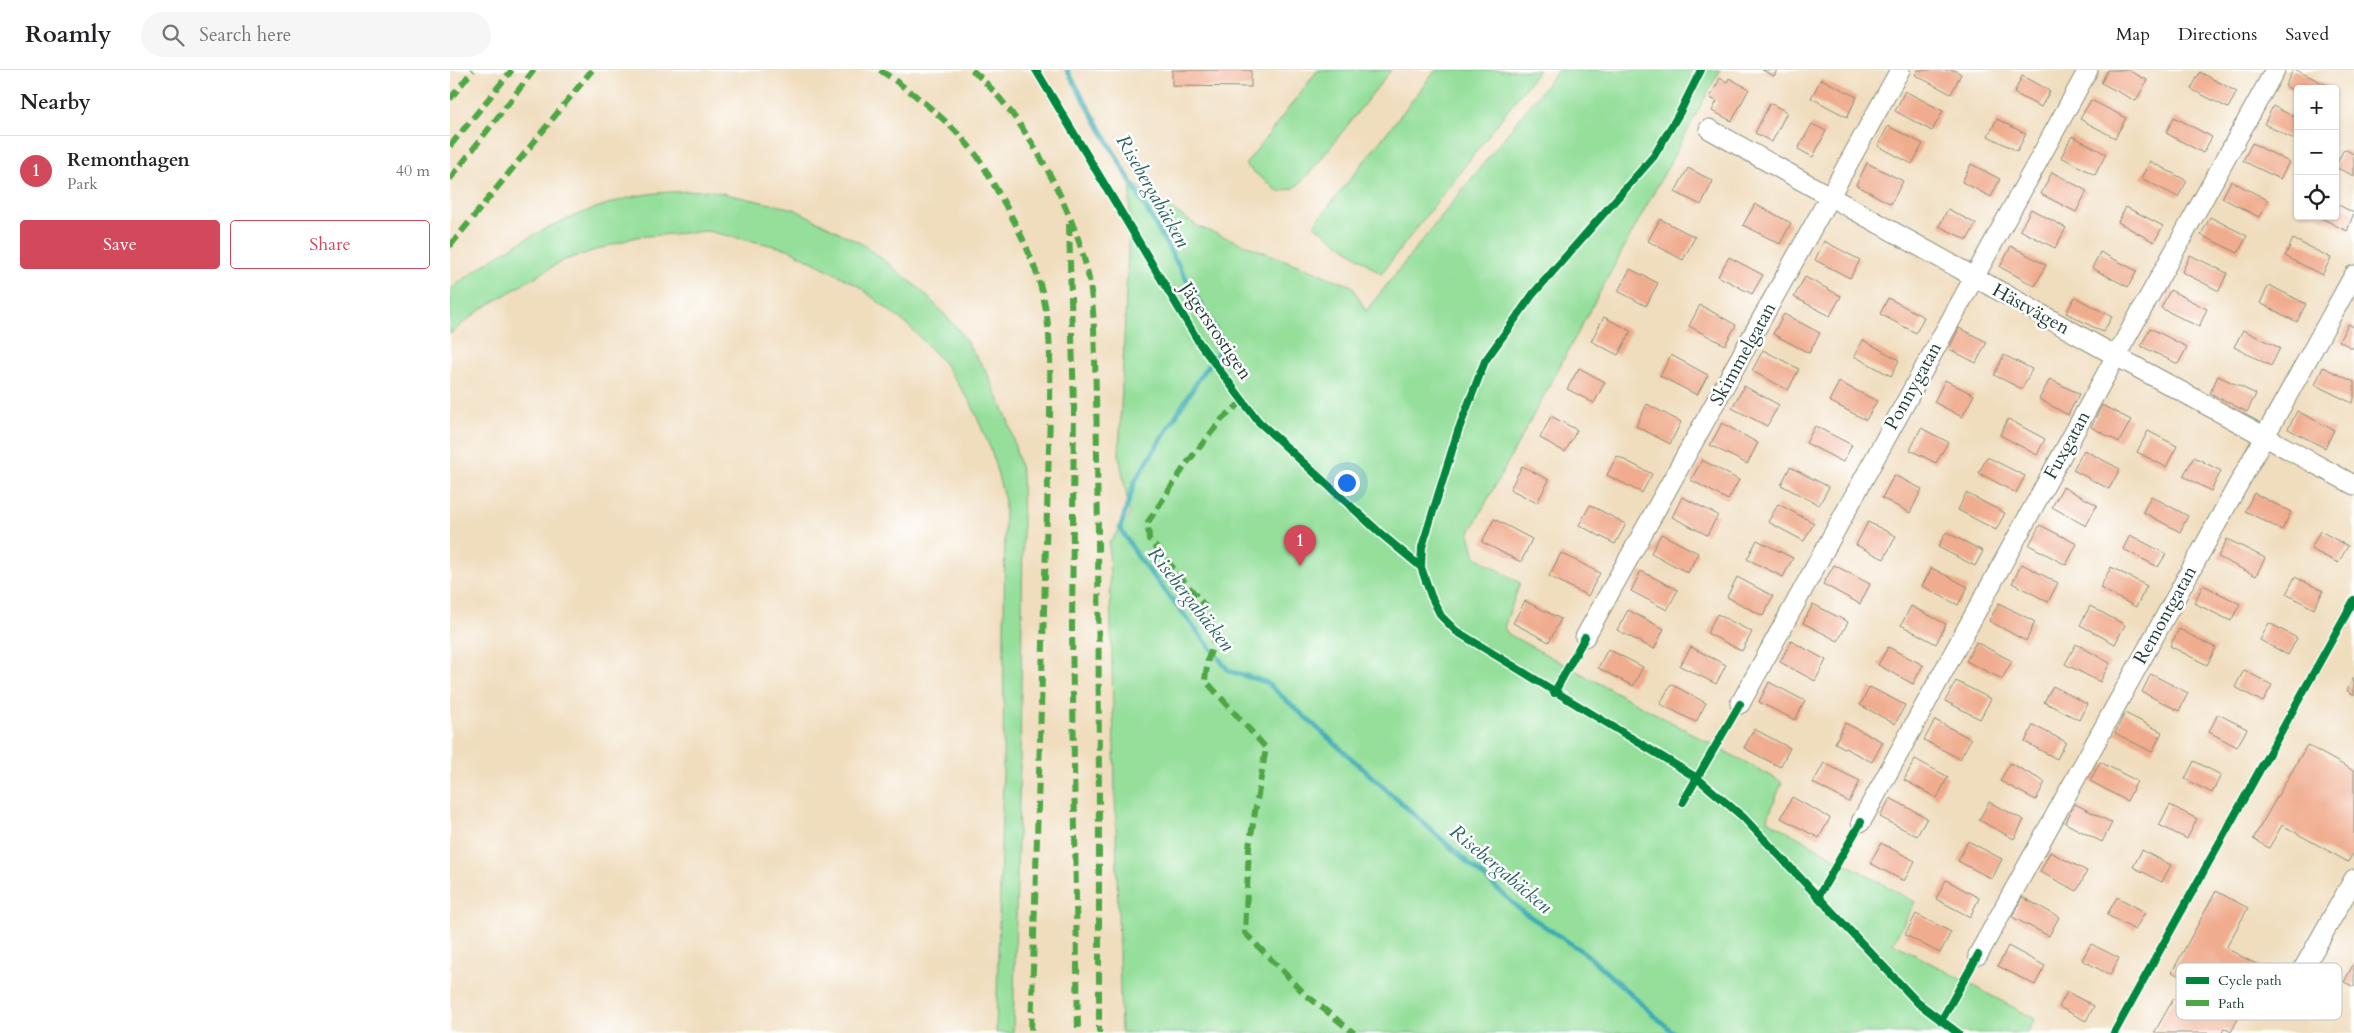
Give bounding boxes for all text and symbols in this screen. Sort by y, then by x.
search box [141,12,491,57]
text: Roamly [25,18,111,51]
icon: search [159,21,187,49]
text: Search here [199,22,291,48]
text: Map [2116,22,2150,47]
text: Directions [2178,22,2257,47]
text: Saved [2285,22,2329,47]
map controls [2294,85,2339,220]
button: + [2294,85,2339,130]
text: Nearby [20,88,91,117]
water label: Risebergabäcken [1110,130,1196,253]
button: − [2294,130,2339,175]
text: Remonthagen [67,147,190,173]
text: 1 [32,160,40,182]
text: 40 m [396,160,430,182]
text: Park [67,173,98,195]
button: locate [2294,175,2339,220]
button: Save [20,220,220,269]
button: Share [230,220,430,269]
street label: Jägersrostigen [1172,275,1258,385]
street label: Hästvägen [1988,277,2075,341]
street label: Skimmelgatan [1704,297,1782,410]
street label: Ponnygatan [1878,337,1948,435]
street label: Fuxgatan [2038,406,2097,484]
your location [1334,470,1360,496]
pin: 1 [1284,525,1316,566]
water label: Risebergabäcken [1142,541,1241,657]
street label: Remontgatan [2127,561,2203,669]
water label: Risebergabäcken [1444,818,1558,920]
legend [2176,963,2342,1020]
text: Cycle path [2218,971,2282,990]
text: Path [2218,994,2245,1013]

